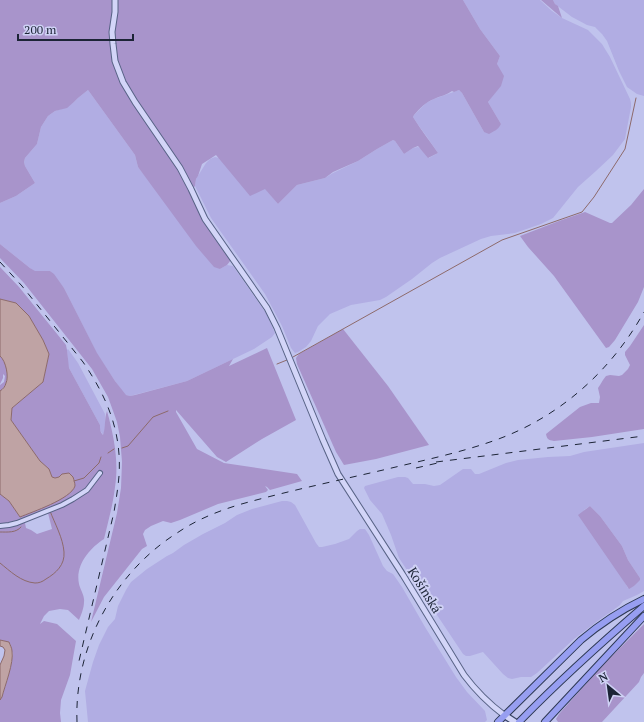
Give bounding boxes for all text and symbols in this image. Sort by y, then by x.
scale bar [18,16,133,42]
text: 200 m [24,22,57,37]
street label: Košínská [404,564,446,617]
north arrow [588,666,628,706]
text: N [596,669,611,685]

